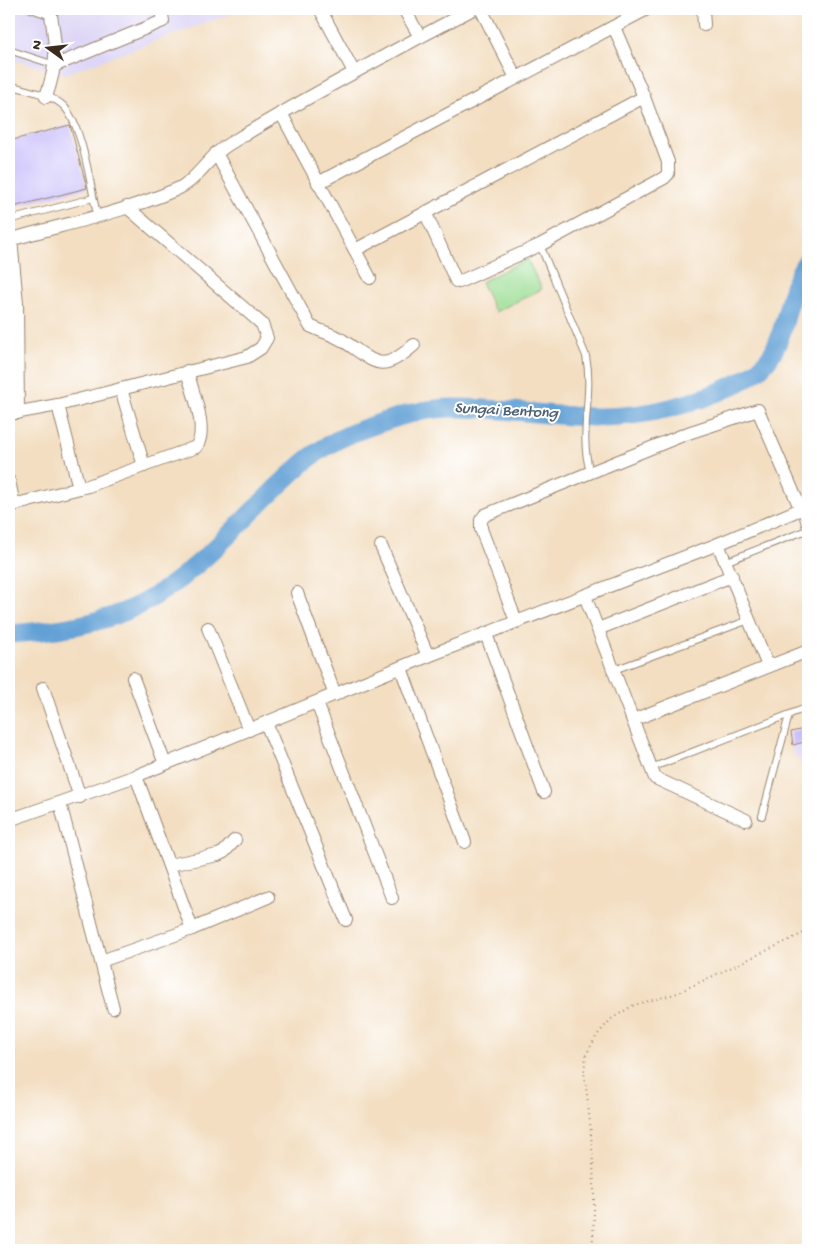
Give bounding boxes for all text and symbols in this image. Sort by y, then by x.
north arrow [22,22,72,72]
text: N [28,39,47,52]
water label: Sungai Bentong [454,400,559,424]

